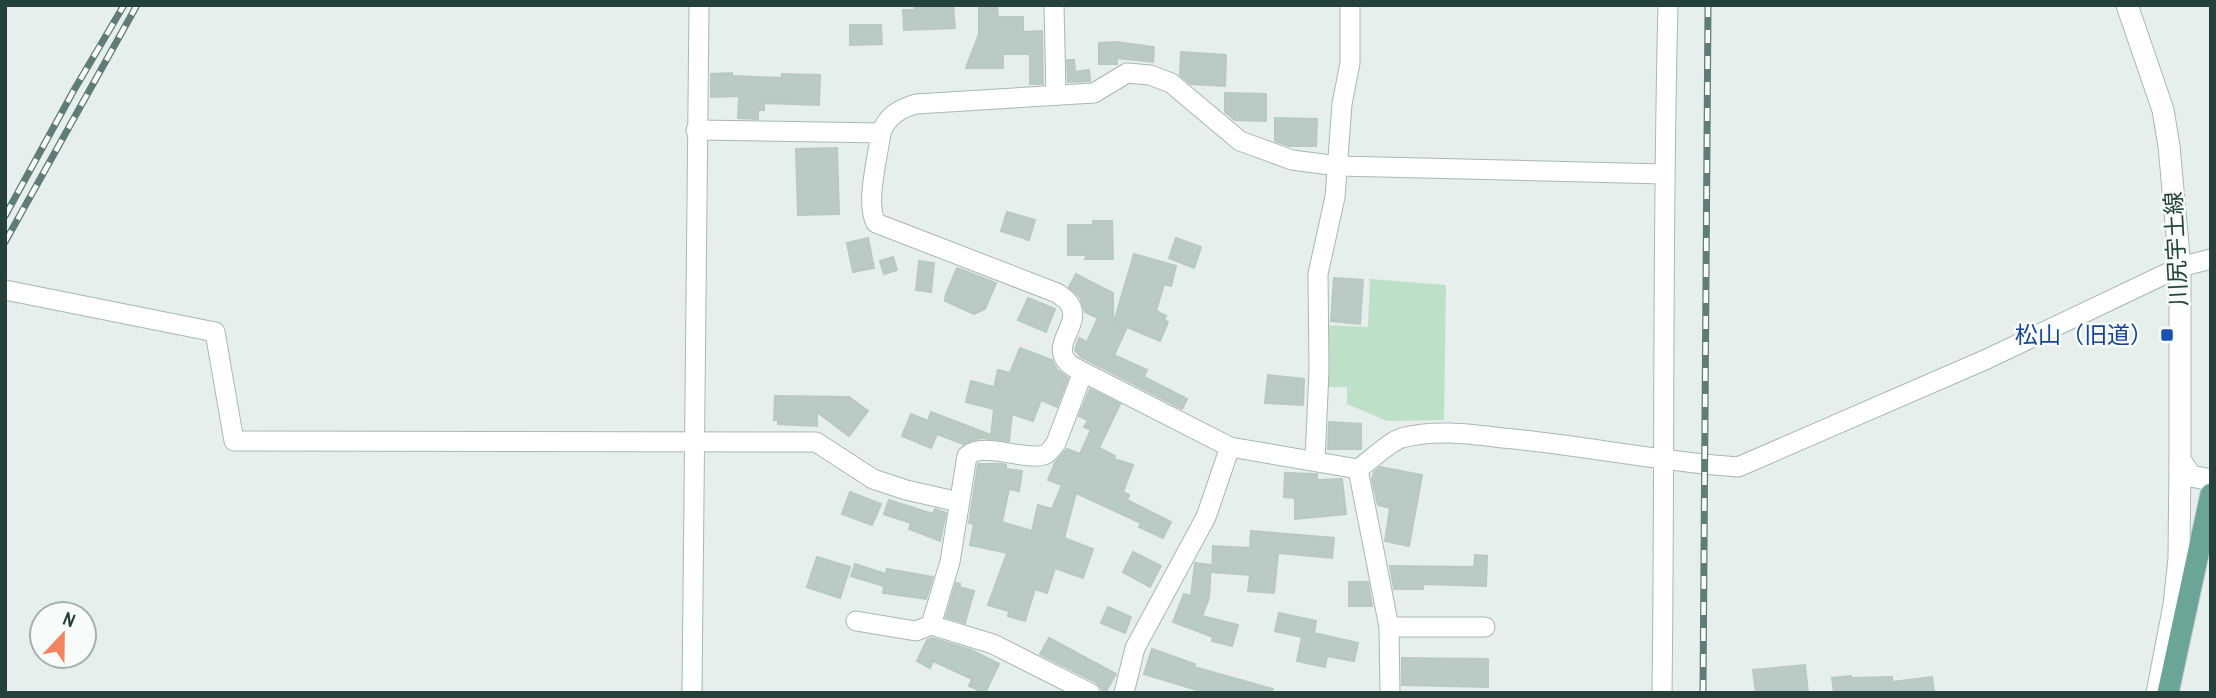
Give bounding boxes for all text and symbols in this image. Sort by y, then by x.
street label: 川尻宇土線 [2157,191,2194,307]
place label: 松山（旧道） [2015,319,2153,350]
marker: 松山（旧道） [2159,327,2175,343]
north arrow [28,600,98,670]
text: N [59,605,79,633]

